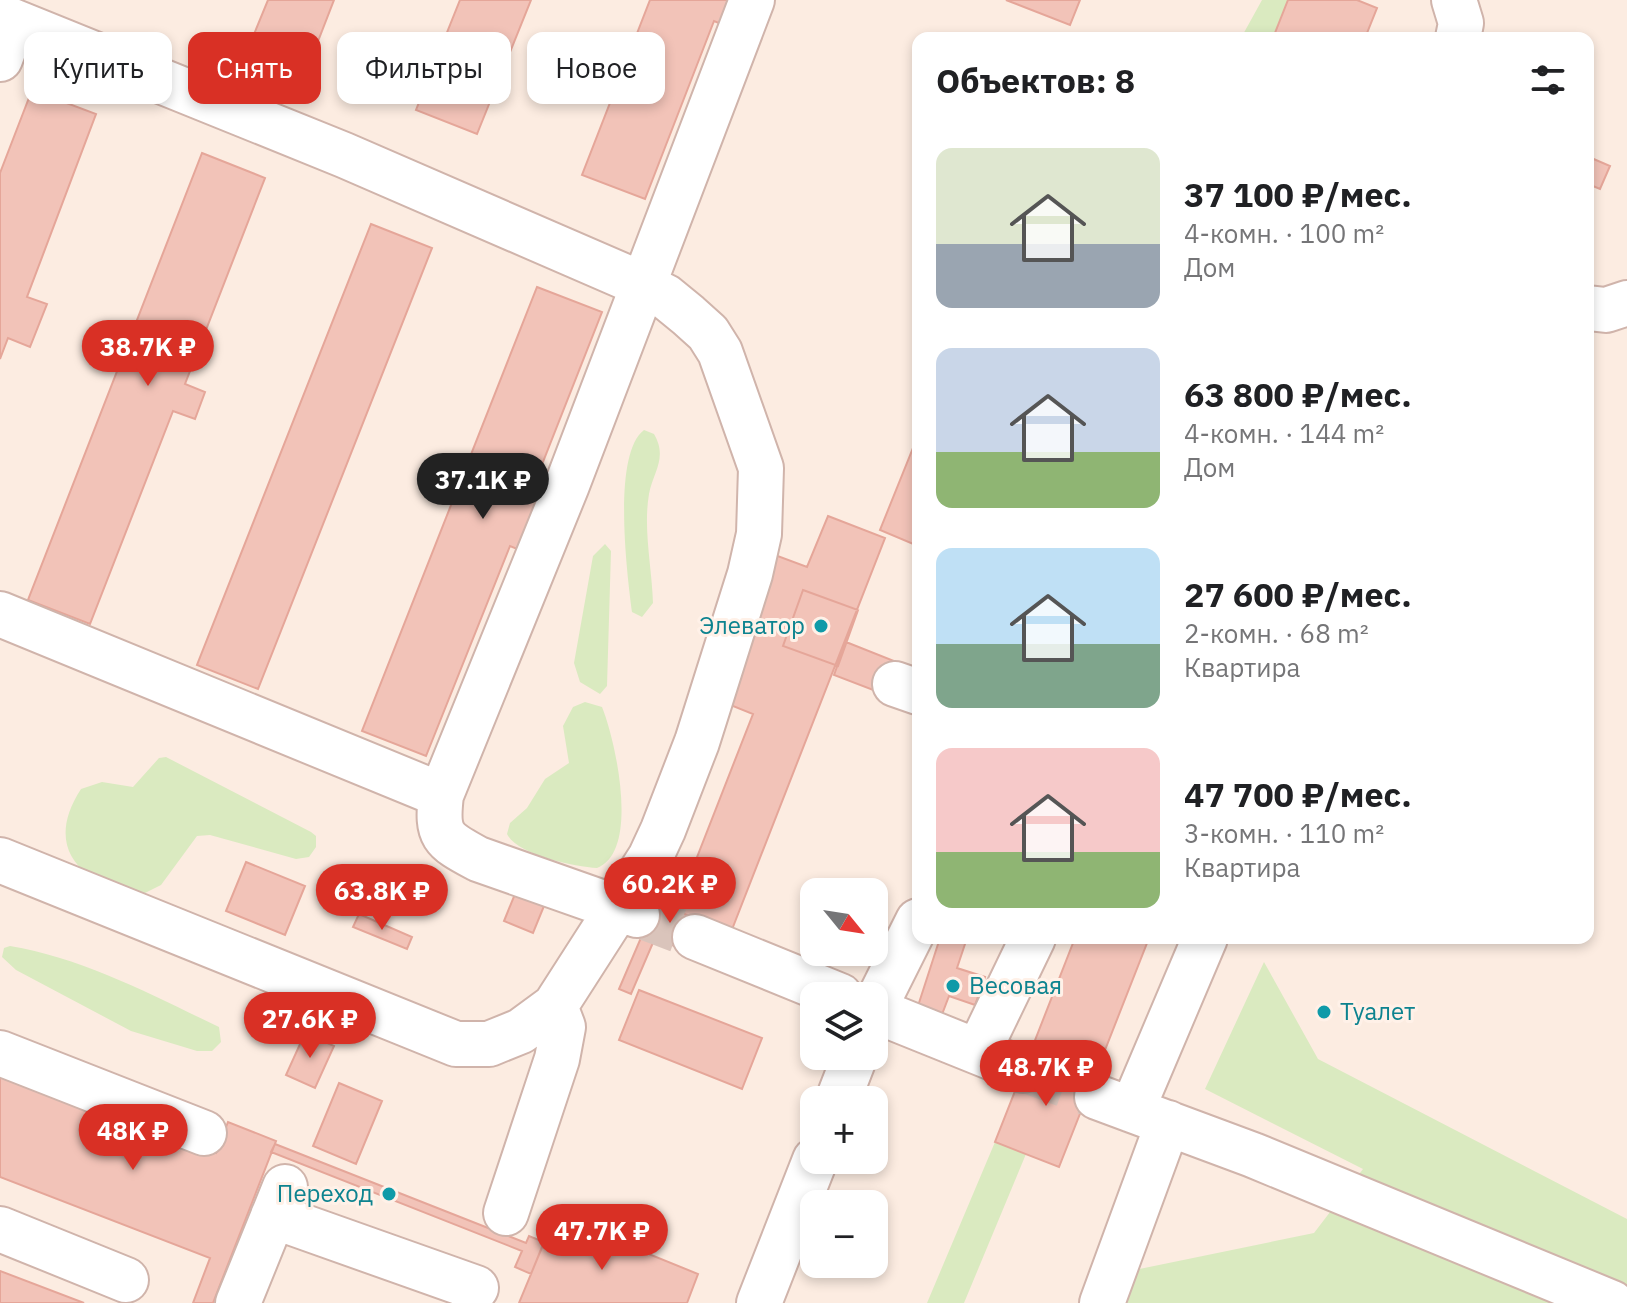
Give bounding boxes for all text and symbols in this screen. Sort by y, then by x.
chip: Купить [24,32,172,104]
chip: Снять [188,32,321,104]
chip: Фильтры [337,32,511,104]
chip: Новое [527,32,665,104]
text: Объектов: 8 [936,58,1135,102]
icon: filters [1526,58,1570,102]
text: 37 100 ₽/мес. [1184,172,1412,216]
icon: home [1000,180,1096,276]
text: 4-комн. · 100 m² [1184,216,1384,250]
text: Дом [1184,250,1235,284]
pin: 38.7K ₽ [74,320,222,388]
text: 38.7K ₽ [100,329,196,363]
text: 63 800 ₽/мес. [1184,372,1412,416]
icon: home [1000,380,1096,476]
text: 4-комн. · 144 m² [1184,416,1384,450]
text: Дом [1184,450,1235,484]
pin: 37.1K ₽ [409,453,557,521]
text: 37.1K ₽ [435,462,531,496]
text: 27 600 ₽/мес. [1184,572,1412,616]
icon: home [1000,580,1096,676]
place label: Элеватор [699,609,805,641]
text: 2-комн. · 68 m² [1184,616,1369,650]
marker: Элеватор [812,617,830,635]
text: Квартира [1184,650,1301,684]
text: 47 700 ₽/мес. [1184,772,1412,816]
icon: home [1000,780,1096,876]
text: 3-комн. · 110 m² [1184,816,1384,850]
text: Квартира [1184,850,1301,884]
pin: 60.2K ₽ [596,857,744,925]
pin: 63.8K ₽ [308,864,456,932]
text: 60.2K ₽ [622,866,718,900]
text: 63.8K ₽ [334,873,430,907]
north arrow [800,878,888,966]
map controls [800,878,888,1278]
place label: Весовая [969,969,1062,1001]
marker: Весовая [944,977,962,995]
button: layers [800,982,888,1070]
pin: 27.6K ₽ [236,992,384,1060]
place label: Туалет [1340,995,1415,1027]
text: 27.6K ₽ [262,1001,358,1035]
marker: Туалет [1315,1003,1333,1021]
pin: 48.7K ₽ [972,1040,1120,1108]
text: 48.7K ₽ [998,1049,1094,1083]
button: + [800,1086,888,1174]
pin: 48K ₽ [77,1104,189,1172]
text: 48K ₽ [97,1113,169,1147]
place label: Переход [277,1177,373,1209]
marker: Переход [380,1185,398,1203]
button: − [800,1190,888,1278]
pin: 47.7K ₽ [528,1204,676,1272]
text: 47.7K ₽ [554,1213,650,1247]

